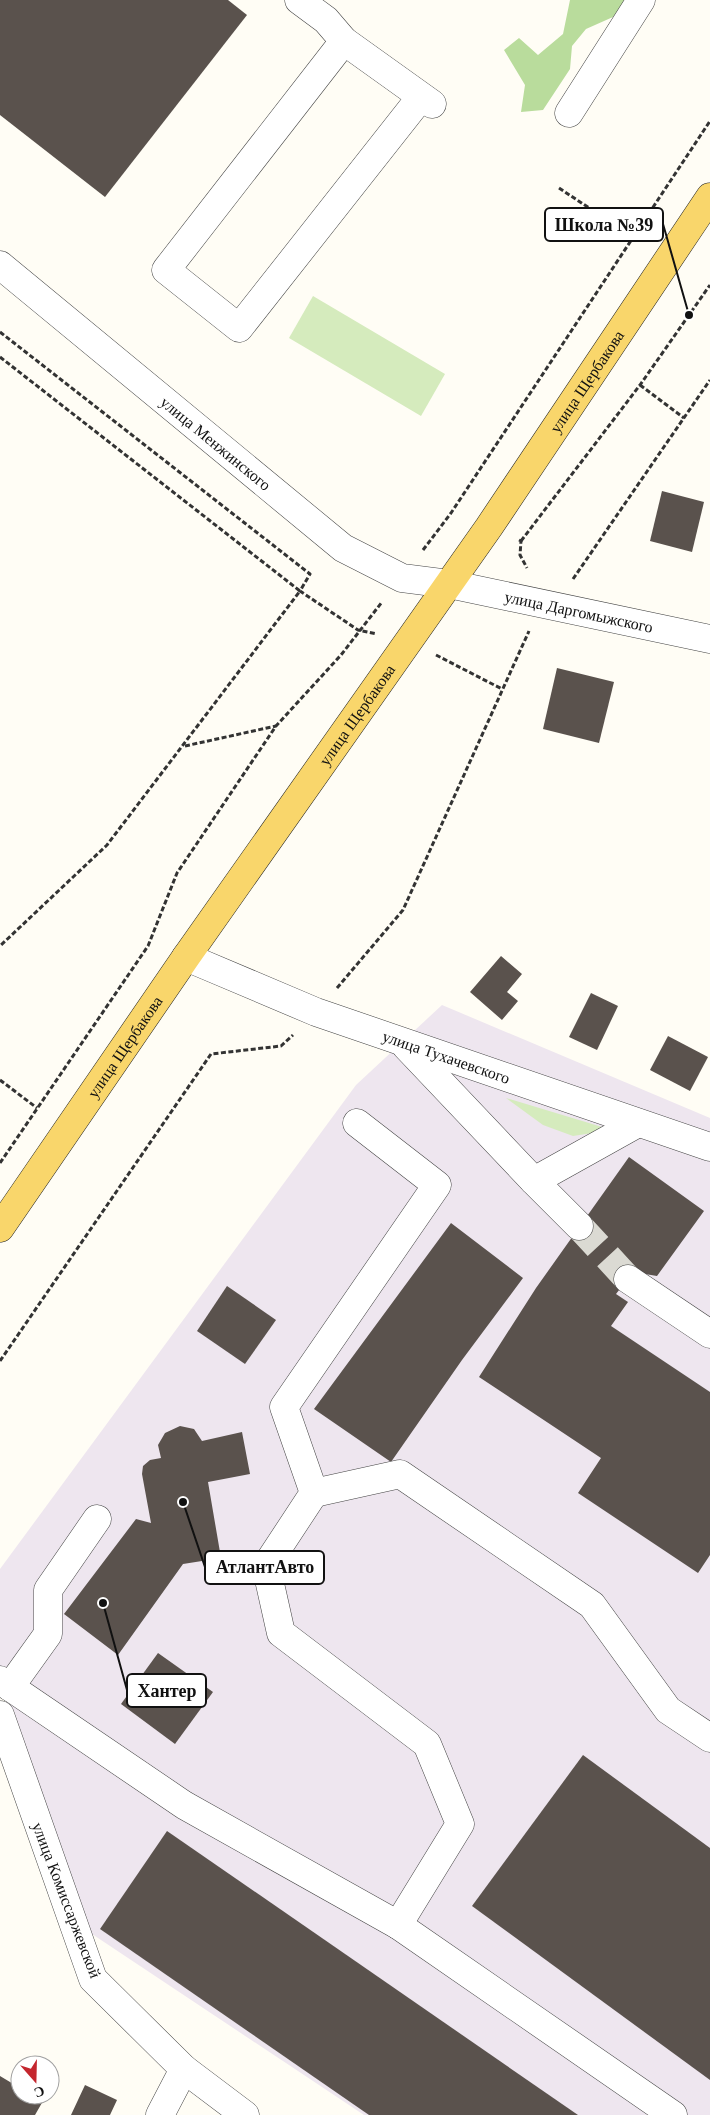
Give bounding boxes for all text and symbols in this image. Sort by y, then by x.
callout: Школа №39 [545,208,663,241]
text: Школа №39 [555,215,653,235]
street label: улица Щербакова [547,327,627,437]
street label: улица Менжинского [157,393,274,494]
street label: улица Даргомыжского [503,588,655,636]
street label: улица Щербакова [316,661,398,769]
street label: улица Щербакова [84,993,166,1102]
street label: улица Тухачевского [380,1027,512,1087]
callout: АтлантАвто [205,1551,324,1584]
text: АтлантАвто [216,1557,314,1577]
callout: Хантер [127,1674,206,1707]
text: Хантер [137,1681,197,1701]
street label: улица Комиссаржевской [28,1820,104,1981]
north arrow [10,2055,60,2105]
text: С [32,2083,47,2101]

